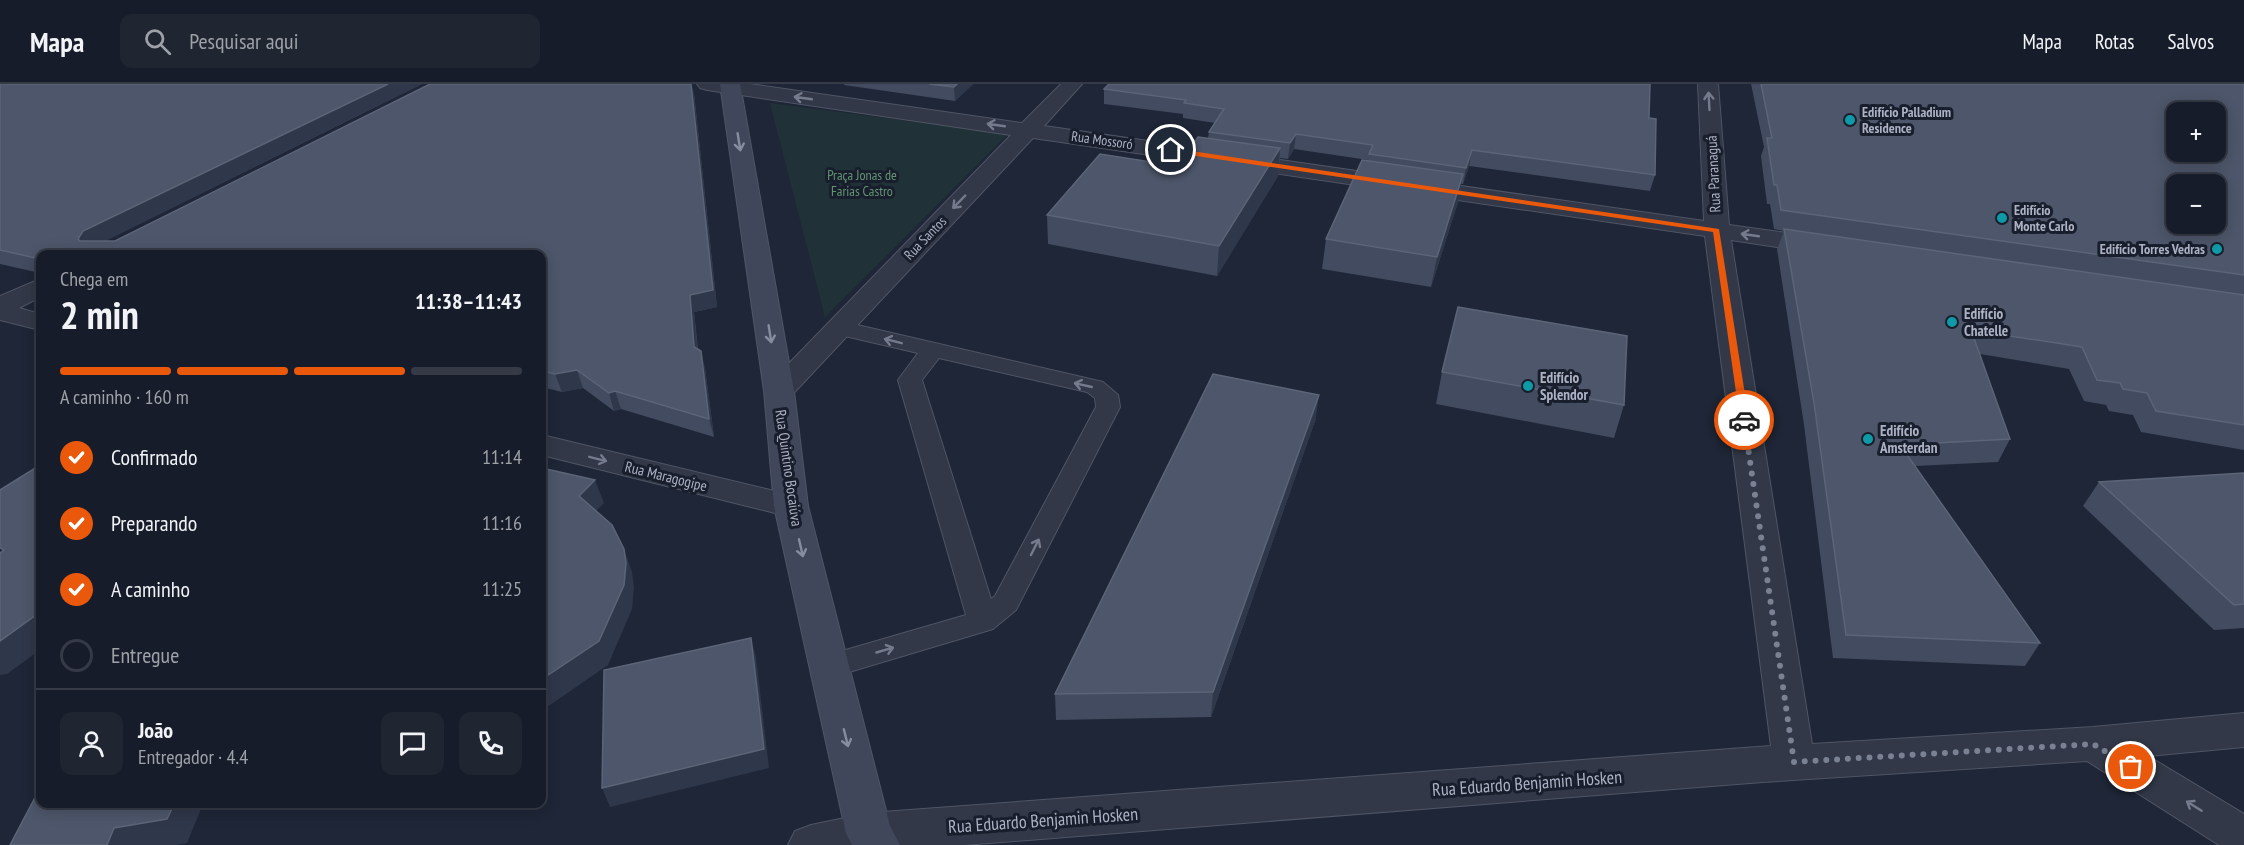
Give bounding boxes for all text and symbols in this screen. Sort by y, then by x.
search box [120,14,540,68]
text: Mapa [30,23,84,60]
icon: search [141,25,174,58]
text: Pesquisar aqui [189,27,298,55]
text: Mapa [2022,28,2062,55]
text: Rotas [2095,28,2134,55]
text: Salvos [2167,28,2214,55]
one-way arrow [1703,91,1714,111]
one-way arrow [793,92,813,103]
map controls [2166,102,2226,234]
button: + [2166,102,2226,162]
place label: Edifício Palladium Residence [1862,103,1951,137]
marker: Edifício Palladium Residence [1843,113,1857,127]
one-way arrow [986,119,1006,130]
pin [1145,124,1196,175]
street label: Rua Mossoró [1070,127,1134,153]
one-way arrow [734,131,745,151]
icon: home [1154,133,1187,166]
street label: Rua Paranaguá [1701,135,1725,213]
park label: Praça Jonas de Farias Castro [827,166,897,200]
button: − [2166,174,2226,234]
one-way arrow [952,195,966,210]
place label: Edifício Monte Carlo [2014,201,2074,235]
marker: Edifício Monte Carlo [1995,211,2009,225]
street label: Rua Santos [900,212,950,264]
one-way arrow [1740,230,1760,241]
place label: Edifício Torres Vedras [2100,240,2205,258]
marker: Edifício Torres Vedras [2210,242,2224,256]
text: Chega em [60,266,128,292]
text: 11:38–11:43 [415,287,522,315]
text: 2 min [60,289,139,340]
place label: Edifício Chatelle [1964,304,2008,340]
marker: Edifício Chatelle [1945,315,1959,329]
one-way arrow [765,324,776,344]
one-way arrow [884,334,903,346]
place label: Edifício Splendor [1540,368,1588,404]
one-way arrow [1074,378,1093,390]
marker: Edifício Splendor [1521,379,1535,393]
text: A caminho · 160 m [60,384,189,410]
courier [1714,390,1774,450]
icon: car [1728,404,1761,437]
street label: Rua Quintino Bocaiúva [771,408,807,528]
place label: Edifício Amsterdan [1879,421,1938,457]
marker: Edifício Amsterdan [1861,432,1875,446]
icon: check [60,441,93,474]
text: Confirmado [111,443,197,471]
text: 11:14 [482,444,522,470]
one-way arrow [589,454,608,466]
street label: Rua Maragogipe [623,457,709,495]
icon: check [60,507,93,540]
text: Preparando [111,509,197,537]
text: 11:16 [482,510,522,536]
one-way arrow [796,538,807,557]
one-way arrow [1030,538,1042,556]
icon: check [60,573,93,606]
text: A caminho [111,575,190,603]
text: 11:25 [482,576,522,602]
text: Entregue [111,641,179,669]
one-way arrow [875,644,894,655]
button: person [60,712,123,775]
button: chat [381,712,444,775]
button: phone [459,712,522,775]
text: João [138,716,173,744]
one-way arrow [841,728,853,747]
pin [2105,741,2156,792]
text: Entregador · 4.4 [138,744,248,770]
icon: bag [2114,750,2147,783]
street label: Rua Eduardo Benjamin Hosken [1431,765,1623,801]
one-way arrow [2186,800,2203,812]
street label: Rua Eduardo Benjamin Hosken [947,802,1139,838]

